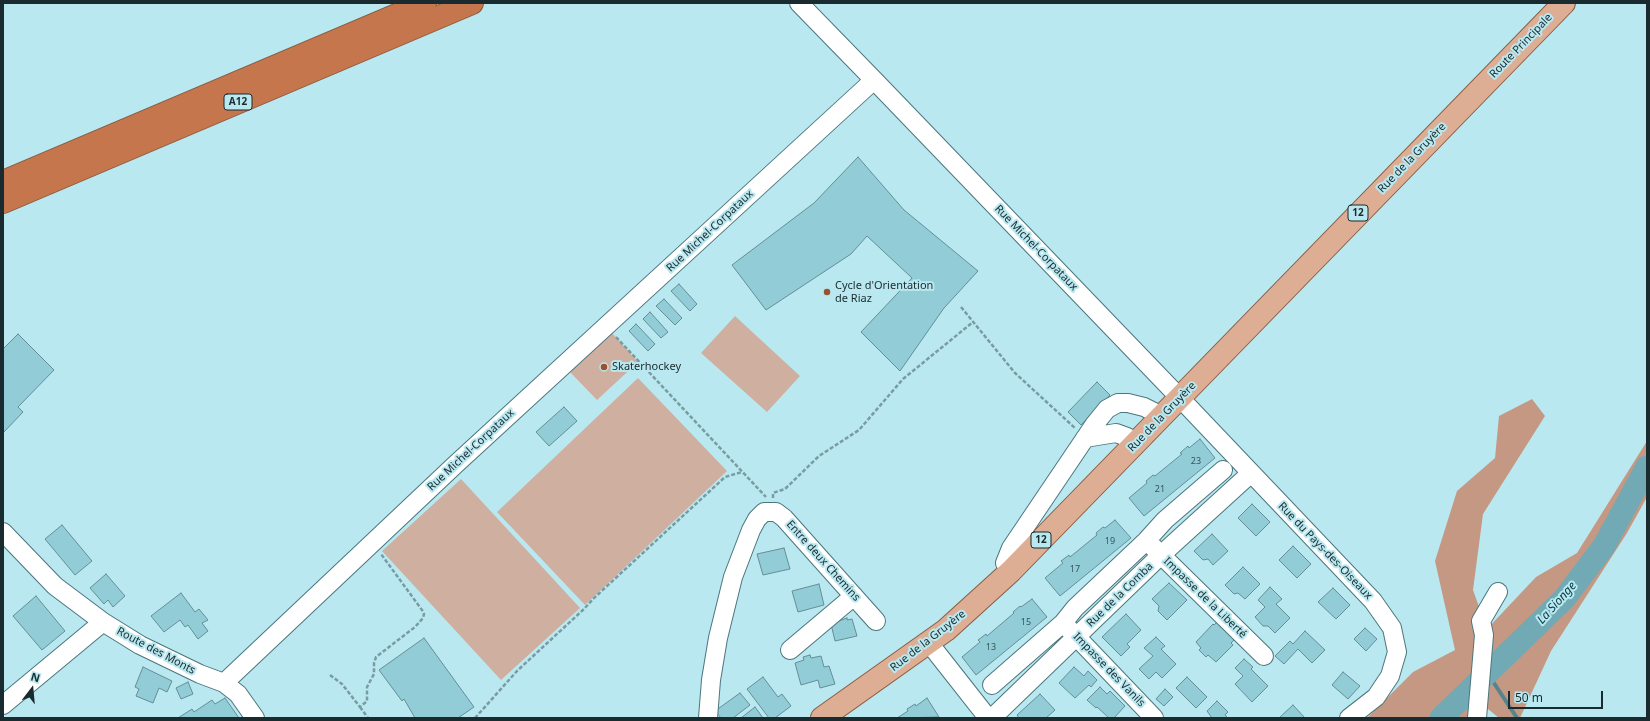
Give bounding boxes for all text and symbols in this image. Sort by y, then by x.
street label: Route Principale [1487,11,1555,81]
road number: A12 [224,94,252,110]
street label: Rue de la Gruyère [1375,120,1449,196]
street label: Rue Michel-Corpataux [664,187,756,275]
street label: Rue Michel-Corpataux [992,202,1080,294]
road number: 12 [1348,205,1368,221]
place label: Cycle d'Orientation de Riaz [835,279,933,305]
marker: Cycle d'Orientation de Riaz [822,287,832,297]
place label: Skaterhockey [612,360,681,374]
marker: Skaterhockey [599,362,609,372]
street label: Rue de la Gruyère [1125,379,1199,455]
street label: Rue Michel-Corpataux [425,406,517,494]
house number: 23 [1191,456,1201,466]
house number: 21 [1155,484,1165,494]
street label: Rue du Pays-des-Oiseaux [1275,500,1375,602]
street label: Entre deux Chemins [783,518,863,604]
road number: 12 [1031,532,1051,548]
house number: 19 [1105,536,1115,546]
street label: Impasse de la Liberté [1161,555,1249,641]
street label: Rue de la Comba [1084,560,1156,630]
house number: 17 [1070,564,1080,574]
water label: La Sionge [1534,579,1580,627]
street label: Rue de la Gruyère [888,607,968,675]
house number: 15 [1021,617,1031,627]
street label: Route des Monts [114,625,198,677]
street label: Impasse des Vanils [1070,630,1148,710]
house number: 13 [986,642,996,652]
north arrow [12,669,52,709]
text: N [29,669,42,685]
scale bar [1510,683,1605,709]
text: 50 m [1515,689,1543,706]

